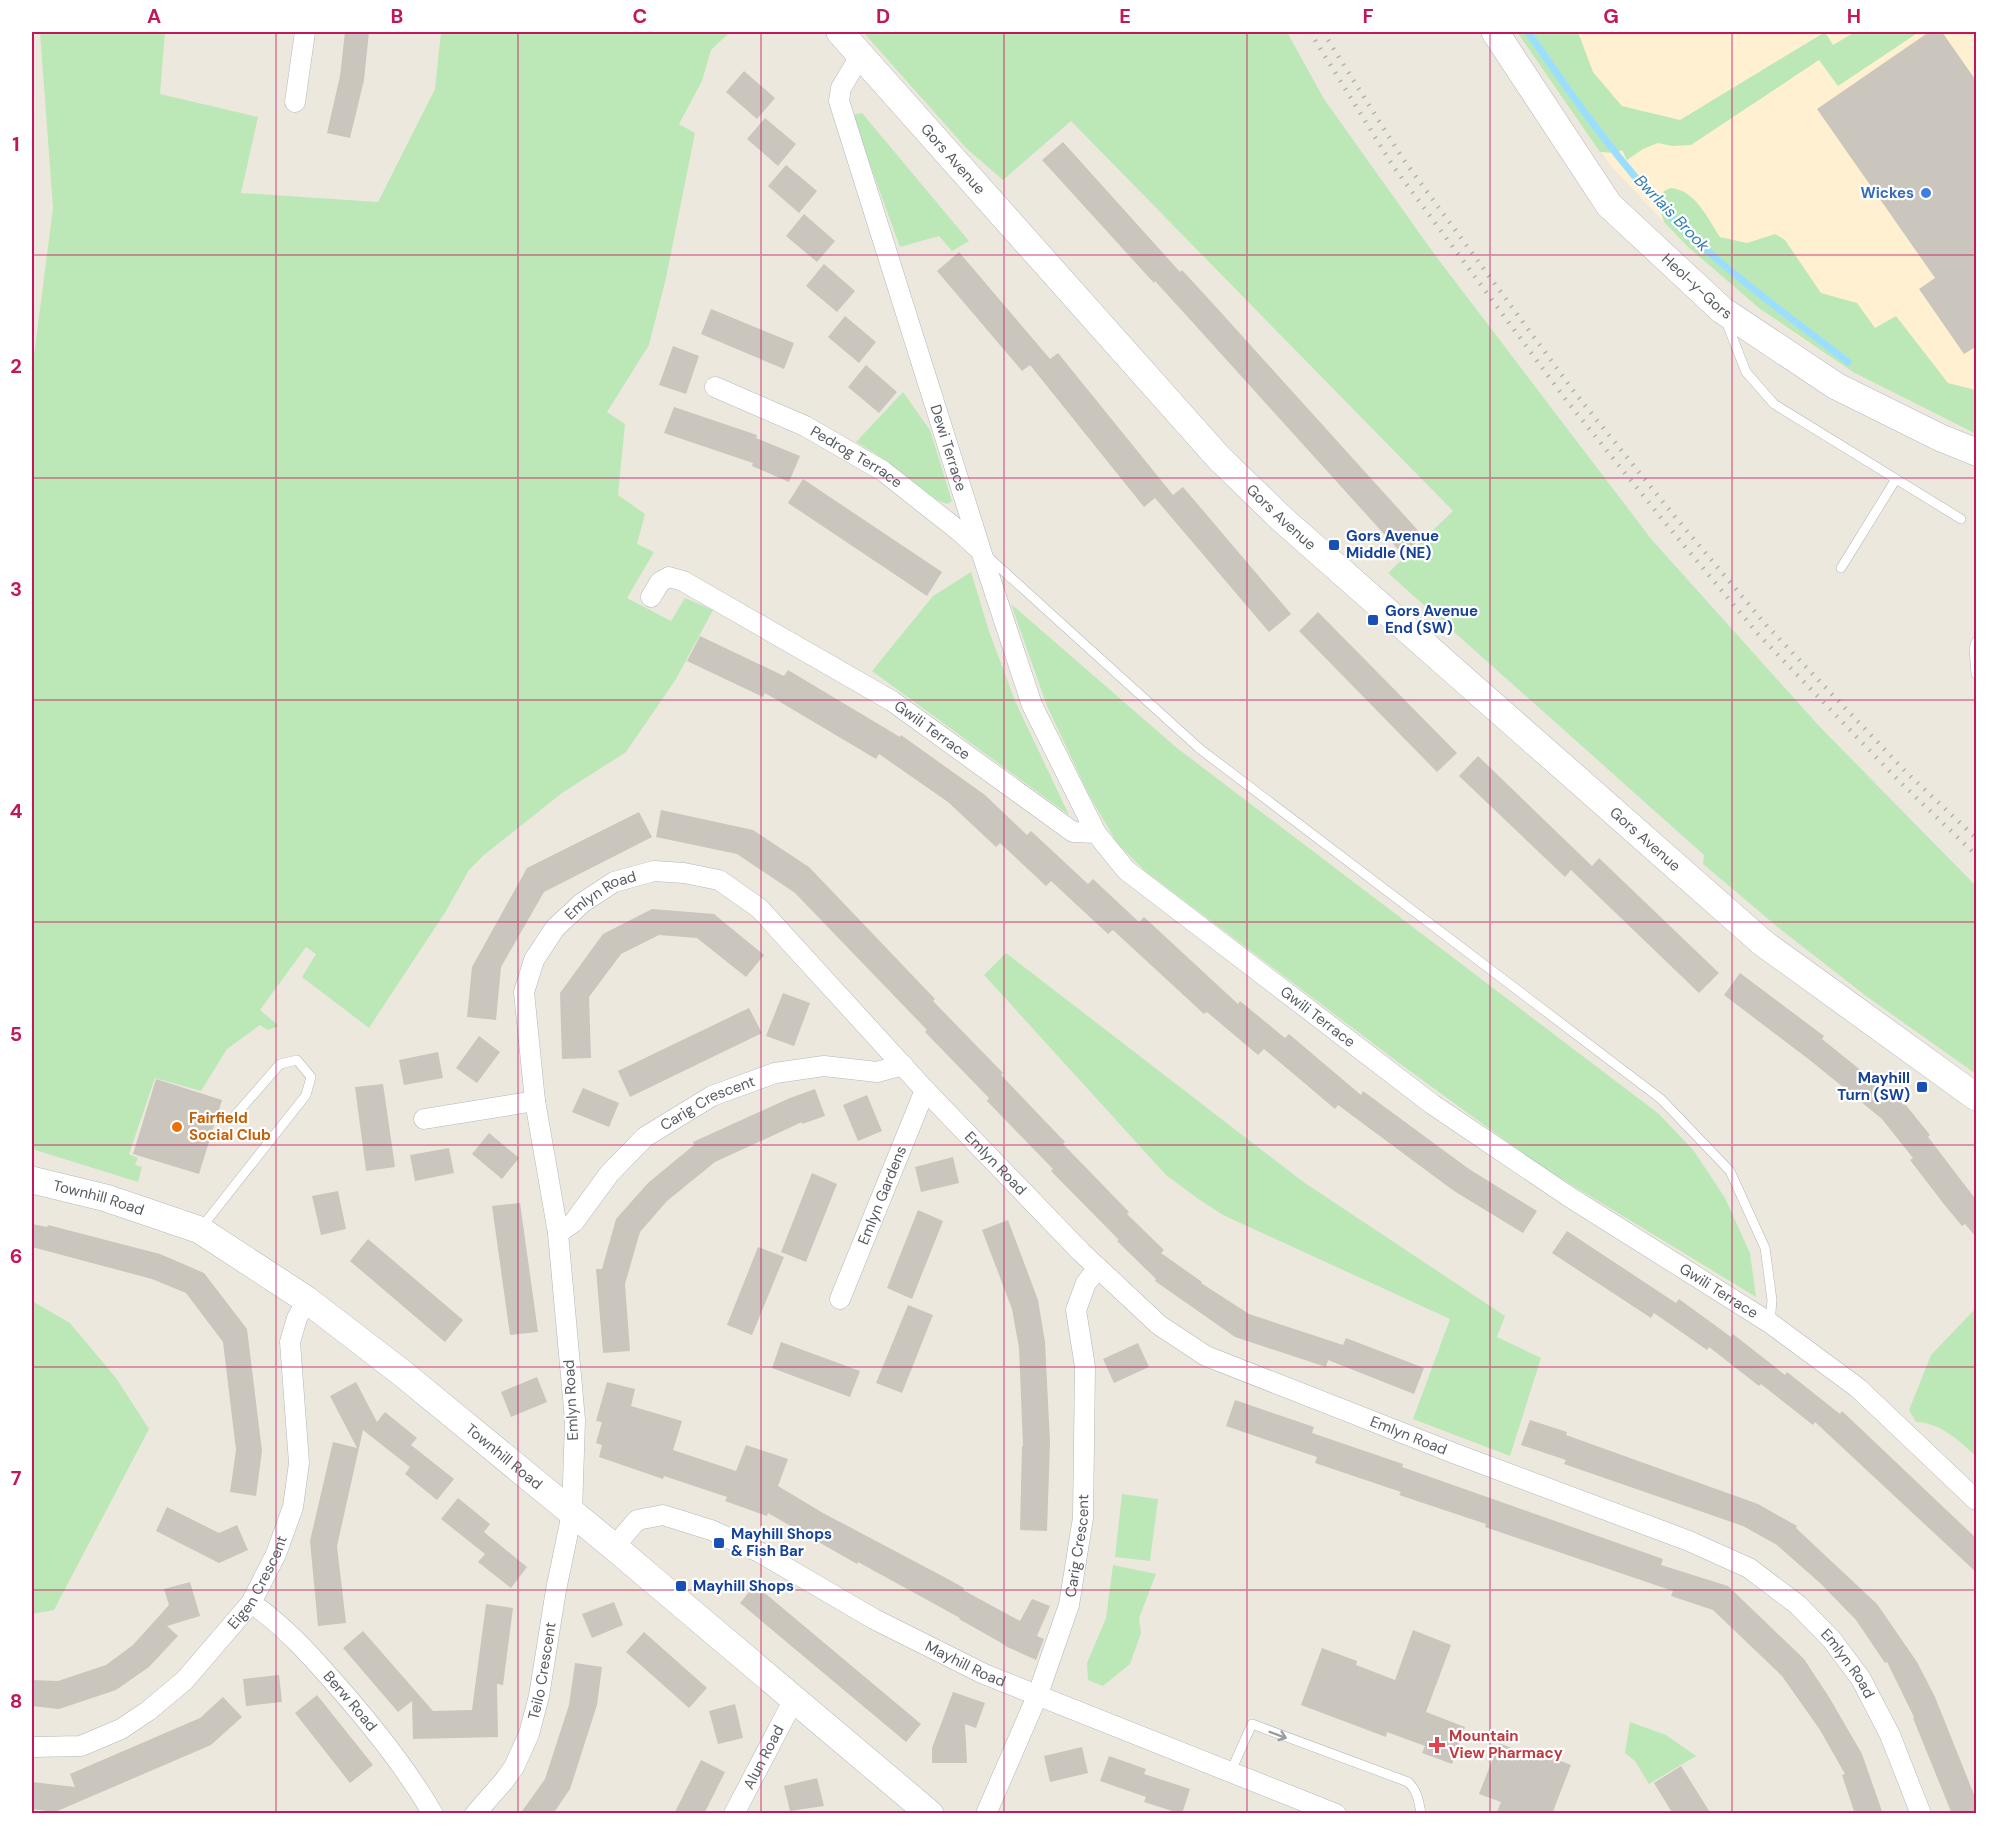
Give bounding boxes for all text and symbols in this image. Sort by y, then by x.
text: A [147,3,161,29]
text: B [391,3,403,29]
text: C [633,3,647,29]
text: D [876,3,890,29]
text: E [1119,3,1131,29]
text: F [1362,3,1374,29]
text: G [1603,3,1619,29]
text: H [1847,3,1861,29]
street label: Gors Avenue [916,119,990,199]
text: 1 [12,131,20,157]
water label: Bwrlais Brook [1630,170,1715,257]
place label: Wickes [1860,183,1914,203]
marker: Wickes [1919,186,1933,200]
street label: Heol-y-Gors [1657,249,1736,324]
text: 2 [10,353,22,379]
street label: Dewi Terrace [925,402,971,494]
street label: Pedrog Terrace [807,421,907,493]
street label: Gors Avenue [1242,480,1320,555]
place label: Gors Avenue Middle (NE) [1346,526,1439,563]
marker: Gors Avenue Middle (NE) [1327,538,1341,552]
text: 3 [10,576,22,602]
place label: Gors Avenue End (SW) [1385,601,1478,638]
marker: Gors Avenue End (SW) [1366,613,1380,627]
street label: Gwili Terrace [890,696,974,764]
text: 4 [10,798,23,824]
street label: Gors Avenue [1605,802,1685,876]
street label: Emlyn Road [560,866,638,924]
street label: Gwili Terrace [1276,982,1359,1052]
text: 5 [10,1021,22,1047]
place label: Mayhill Turn (SW) [1837,1068,1910,1105]
street label: Carig Crescent [656,1071,758,1135]
marker: Mayhill Turn (SW) [1915,1080,1929,1094]
place label: Fairfield Social Club [189,1108,271,1145]
marker: Fairfield Social Club [170,1120,184,1134]
street label: Emlyn Road [960,1127,1031,1199]
street label: Emlyn Gardens [853,1143,911,1248]
street label: Townhill Road [51,1176,147,1220]
text: 6 [10,1243,22,1269]
street label: Gwili Terrace [1676,1259,1762,1323]
street label: Emlyn Road [559,1359,583,1441]
street label: Emlyn Road [1367,1411,1450,1460]
street label: Townhill Road [461,1419,546,1494]
text: 7 [11,1465,22,1491]
street label: Carig Crescent [1060,1494,1093,1599]
place label: Mayhill Shops & Fish Bar [731,1524,832,1561]
street label: Eigen Crescent [223,1533,292,1633]
marker: Mayhill Shops & Fish Bar [712,1536,726,1550]
place label: Mayhill Shops [693,1576,794,1596]
marker: Mayhill Shops [674,1579,688,1593]
street label: Teilo Crescent [523,1620,561,1722]
street label: Emlyn Road [1816,1624,1879,1702]
street label: Mayhill Road [922,1636,1008,1692]
street label: Berw Road [319,1667,382,1736]
text: 8 [10,1688,22,1714]
street label: Alun Road [739,1722,789,1793]
place label: Mountain View Pharmacy [1449,1726,1563,1763]
one-way arrow [1268,1730,1287,1741]
marker: Mountain View Pharmacy [1430,1738,1444,1752]

